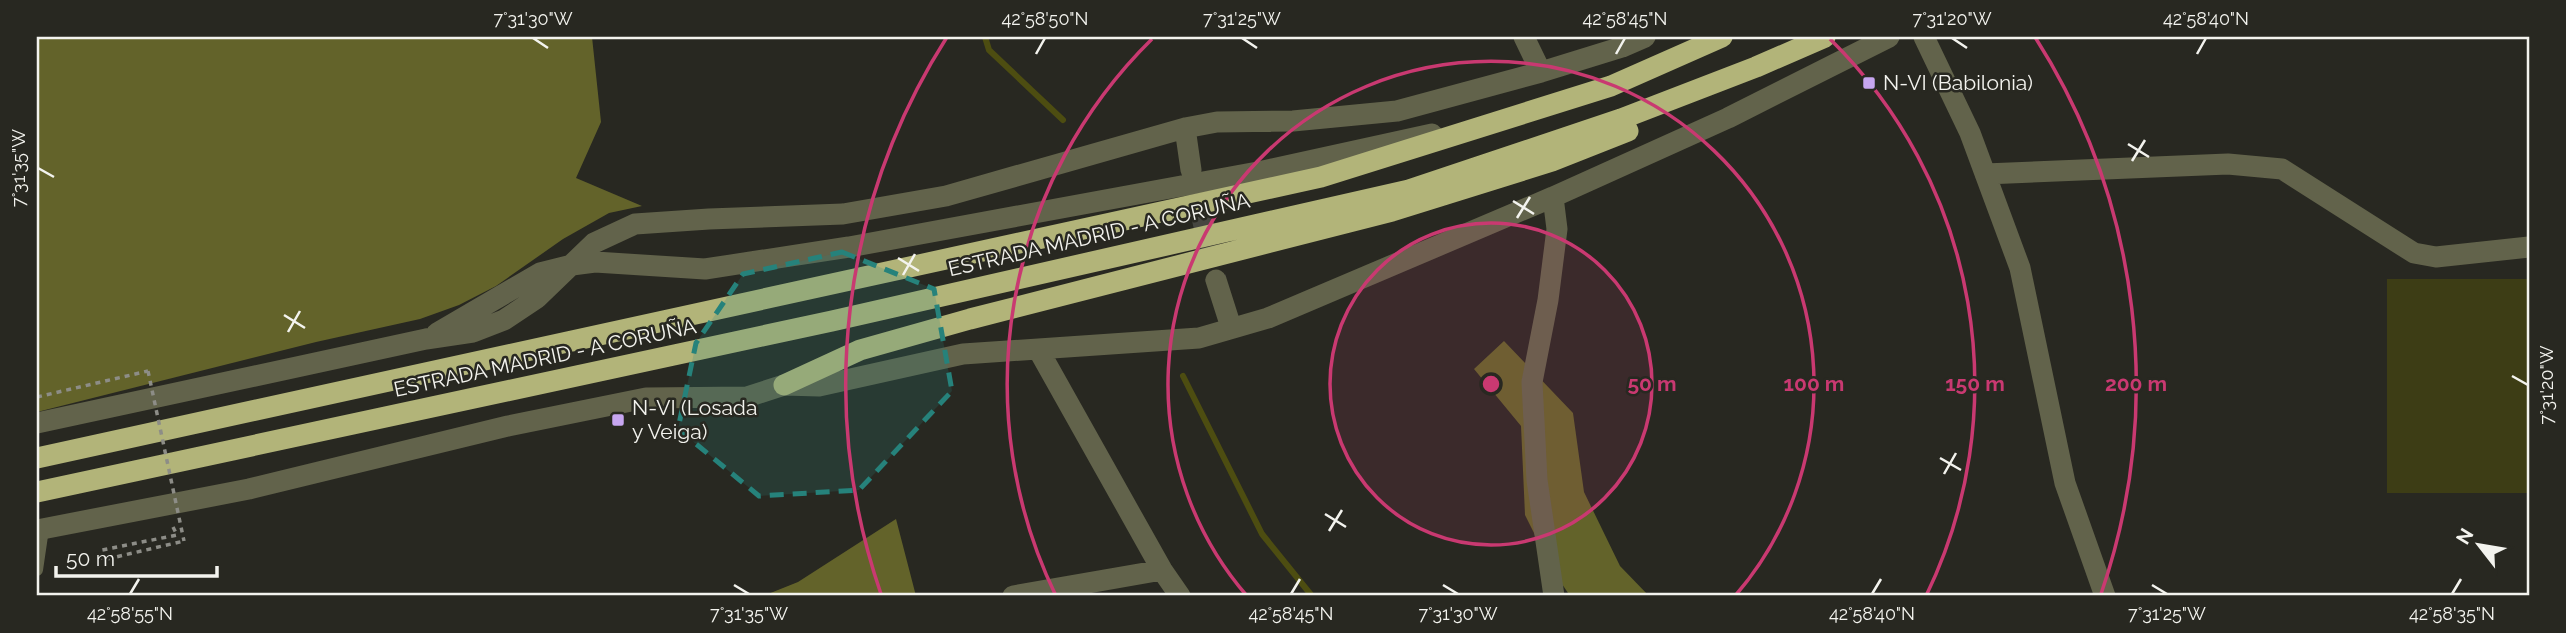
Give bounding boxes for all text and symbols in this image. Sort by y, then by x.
text: 7°31'30"W [493,8,573,29]
text: 42°58'50"N [1001,8,1089,29]
text: 7°31'25"W [1203,8,1281,29]
text: 42°58'45"N [1583,8,1667,29]
text: 7°31'20"W [1913,8,1992,29]
text: 42°58'40"N [2163,8,2249,29]
place label: N-VI (Babilonia) [1883,70,2033,95]
marker: N-VI (Babilonia) [1861,75,1877,91]
text: 7°31'35"W [8,129,29,207]
street label: ESTRADA MADRID - A CORUÑA [946,188,1252,281]
street label: ESTRADA MADRID - A CORUÑA [391,313,699,402]
text: 7°31'20"W [2536,345,2557,425]
text: 50 m [1627,371,1677,396]
text: 100 m [1784,371,1844,396]
text: 150 m [1945,371,2005,396]
text: 200 m [2105,371,2167,396]
centre of rings [1479,372,1503,396]
place label: N-VI (Losada y Veiga) [632,395,757,444]
marker: N-VI (Losada y Veiga) [610,412,626,428]
north arrow [2444,510,2514,580]
text: N [2451,524,2478,548]
scale bar [56,535,217,579]
text: 50 m [66,546,115,571]
text: 42°58'55"N [87,603,173,624]
text: 7°31'35"W [710,603,788,624]
text: 42°58'45"N [1249,603,1333,624]
text: 7°31'30"W [1418,603,1498,624]
text: 42°58'40"N [1829,603,1915,624]
text: 7°31'25"W [2128,603,2206,624]
text: 42°58'35"N [2409,603,2495,624]

